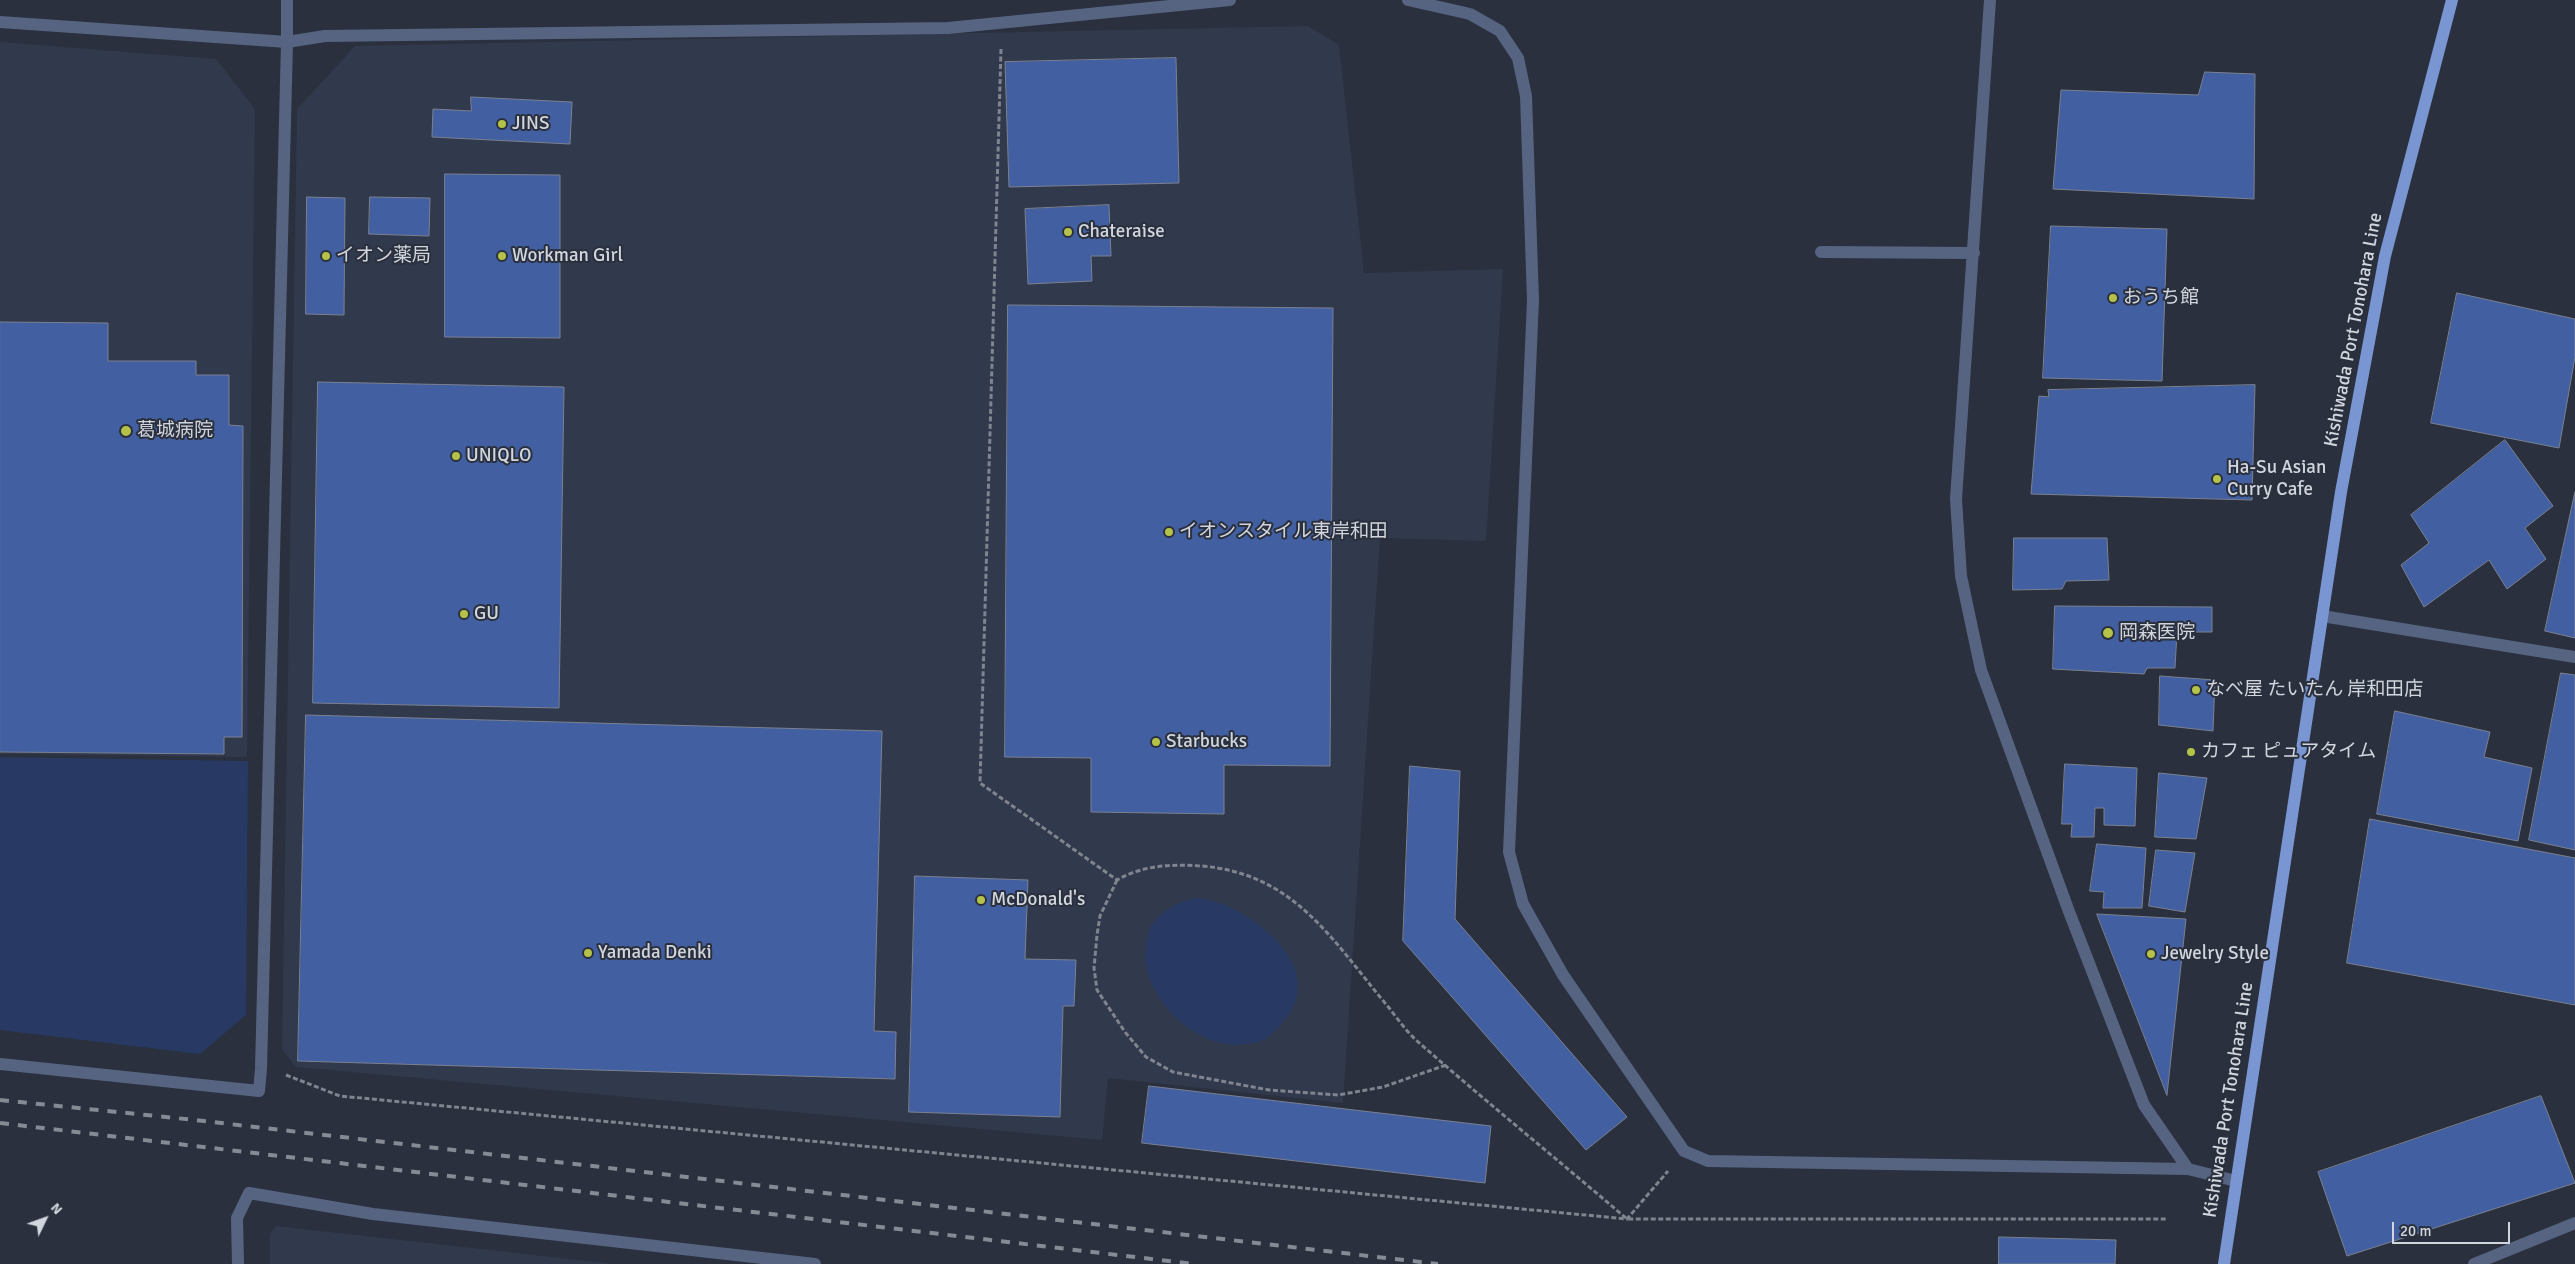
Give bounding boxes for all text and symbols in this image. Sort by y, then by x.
place label: JINS [512,113,550,135]
marker: JINS [496,118,508,130]
street label: Kishiwada Port Tonohara Line [2320,211,2388,449]
place label: Chateraise [1078,221,1165,243]
marker: Chateraise [1062,226,1074,238]
place label: イオン薬局 [336,245,431,267]
place label: Workman Girl [512,245,623,267]
marker: イオン薬局 [320,250,332,262]
marker: Workman Girl [496,250,508,262]
place label: おうち館 [2123,287,2199,309]
marker: おうち館 [2107,292,2119,304]
place label: 葛城病院 [137,420,213,442]
marker: 葛城病院 [119,424,133,438]
place label: UNIQLO [466,445,531,467]
marker: UNIQLO [450,450,462,462]
place label: Ha-Su Asian Curry Cafe [2227,457,2326,501]
marker: Ha-Su Asian Curry Cafe [2211,473,2223,485]
place label: イオンスタイル東岸和田 [1179,521,1388,543]
marker: イオンスタイル東岸和田 [1163,526,1175,538]
place label: GU [474,603,499,625]
marker: GU [458,608,470,620]
place label: 岡森医院 [2119,622,2195,644]
marker: 岡森医院 [2101,626,2115,640]
place label: なべ屋 たいたん 岸和田店 [2206,679,2423,701]
marker: なべ屋 たいたん 岸和田店 [2190,684,2202,696]
place label: Starbucks [1166,731,1247,753]
marker: Starbucks [1150,736,1162,748]
place label: カフェ ピュアタイム [2201,741,2376,763]
marker: カフェ ピュアタイム [2185,746,2197,758]
place label: McDonald's [991,889,1085,911]
marker: McDonald's [975,894,987,906]
place label: Yamada Denki [598,942,712,964]
place label: Jewelry Style [2161,943,2269,965]
marker: Yamada Denki [582,947,594,959]
marker: Jewelry Style [2145,948,2157,960]
street label: Kishiwada Port Tonohara Line [2199,980,2259,1220]
north arrow [20,1194,70,1244]
text: N [47,1199,66,1218]
scale bar [2395,1212,2512,1244]
text: 20 m [2400,1222,2431,1240]

